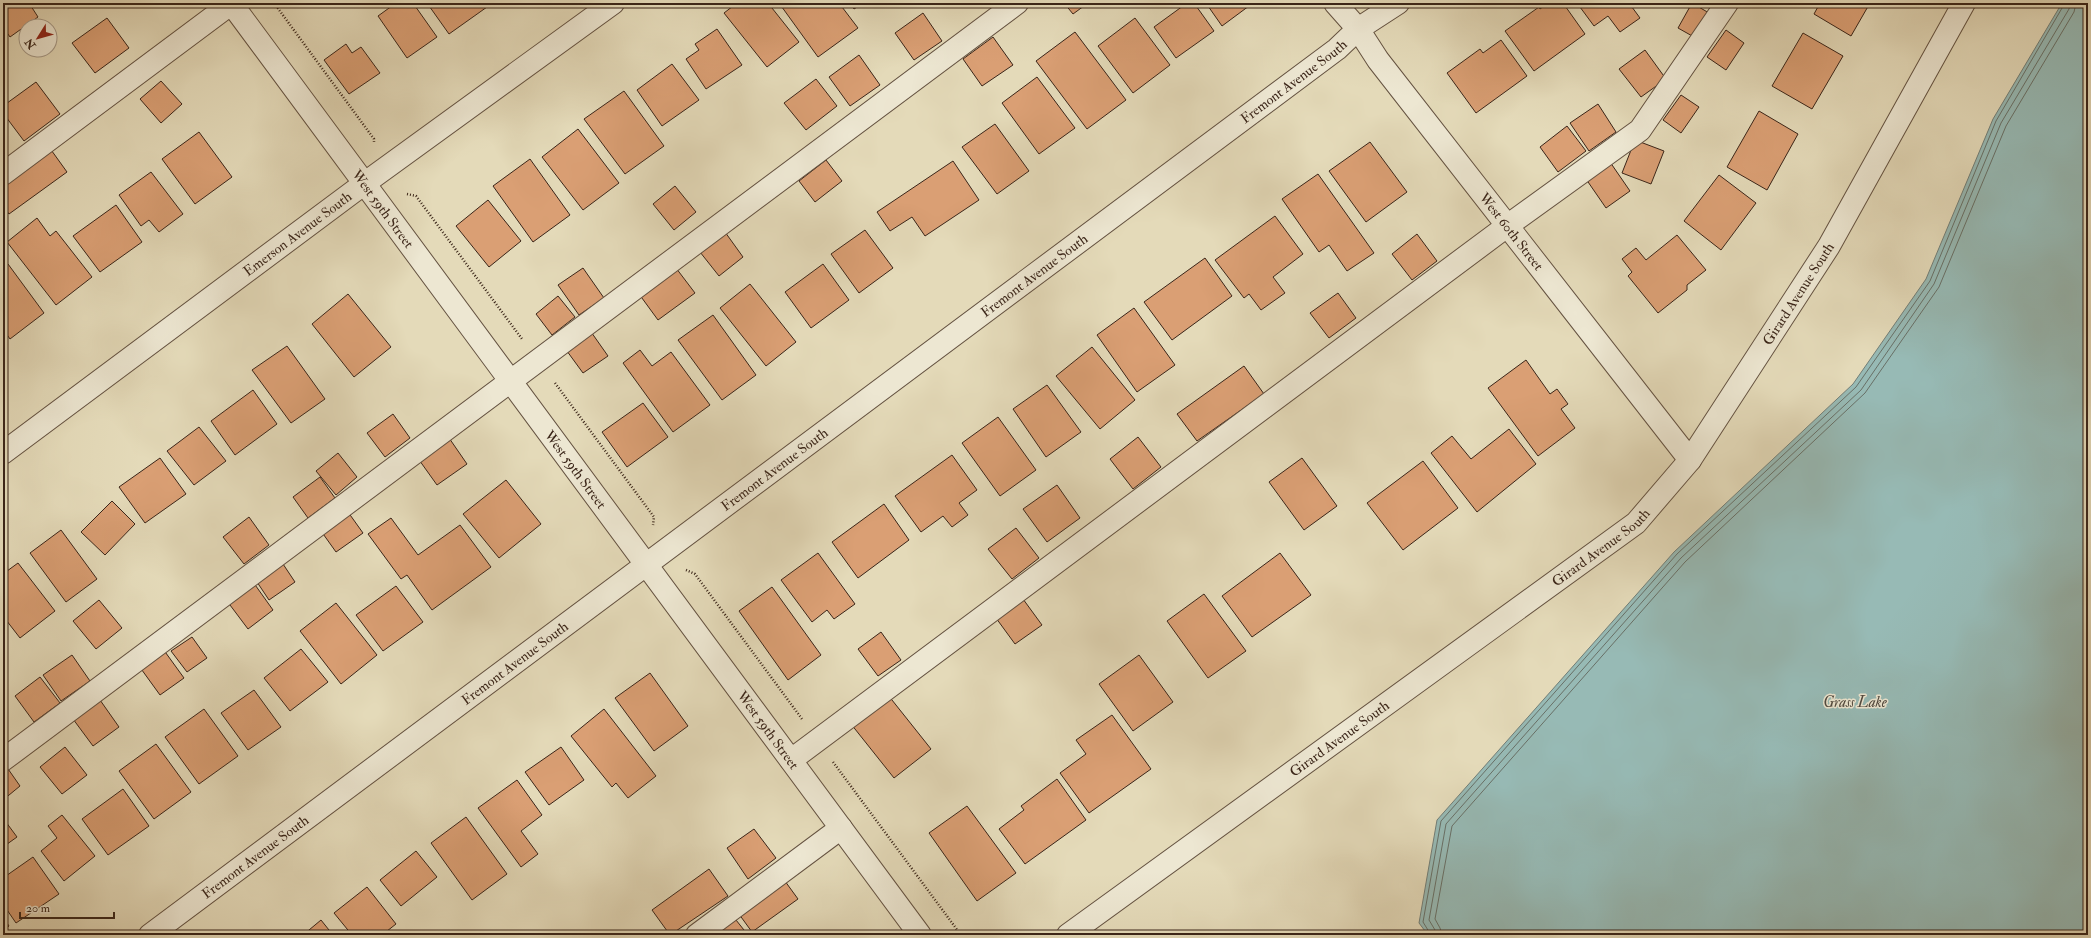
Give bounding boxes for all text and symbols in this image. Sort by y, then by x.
north arrow [18,18,58,58]
text: N [22,35,39,52]
street label: Fremont Avenue South [1237,35,1351,127]
street label: West 59th Street [348,166,418,252]
street label: Emerson Avenue South [240,187,355,280]
street label: West 60th Street [1475,188,1548,274]
street label: Fremont Avenue South [977,229,1091,321]
street label: Girard Avenue South [1759,239,1838,348]
street label: Fremont Avenue South [718,423,832,514]
street label: West 59th Street [541,426,611,512]
street label: Girard Avenue South [1548,504,1654,590]
street label: Fremont Avenue South [458,617,572,708]
street label: West 59th Street [733,687,803,773]
water label: Grass Lake [1823,693,1888,712]
street label: Girard Avenue South [1286,696,1393,780]
street label: Fremont Avenue South [198,811,312,902]
scale bar [20,894,114,920]
text: 20 m [26,901,51,916]

